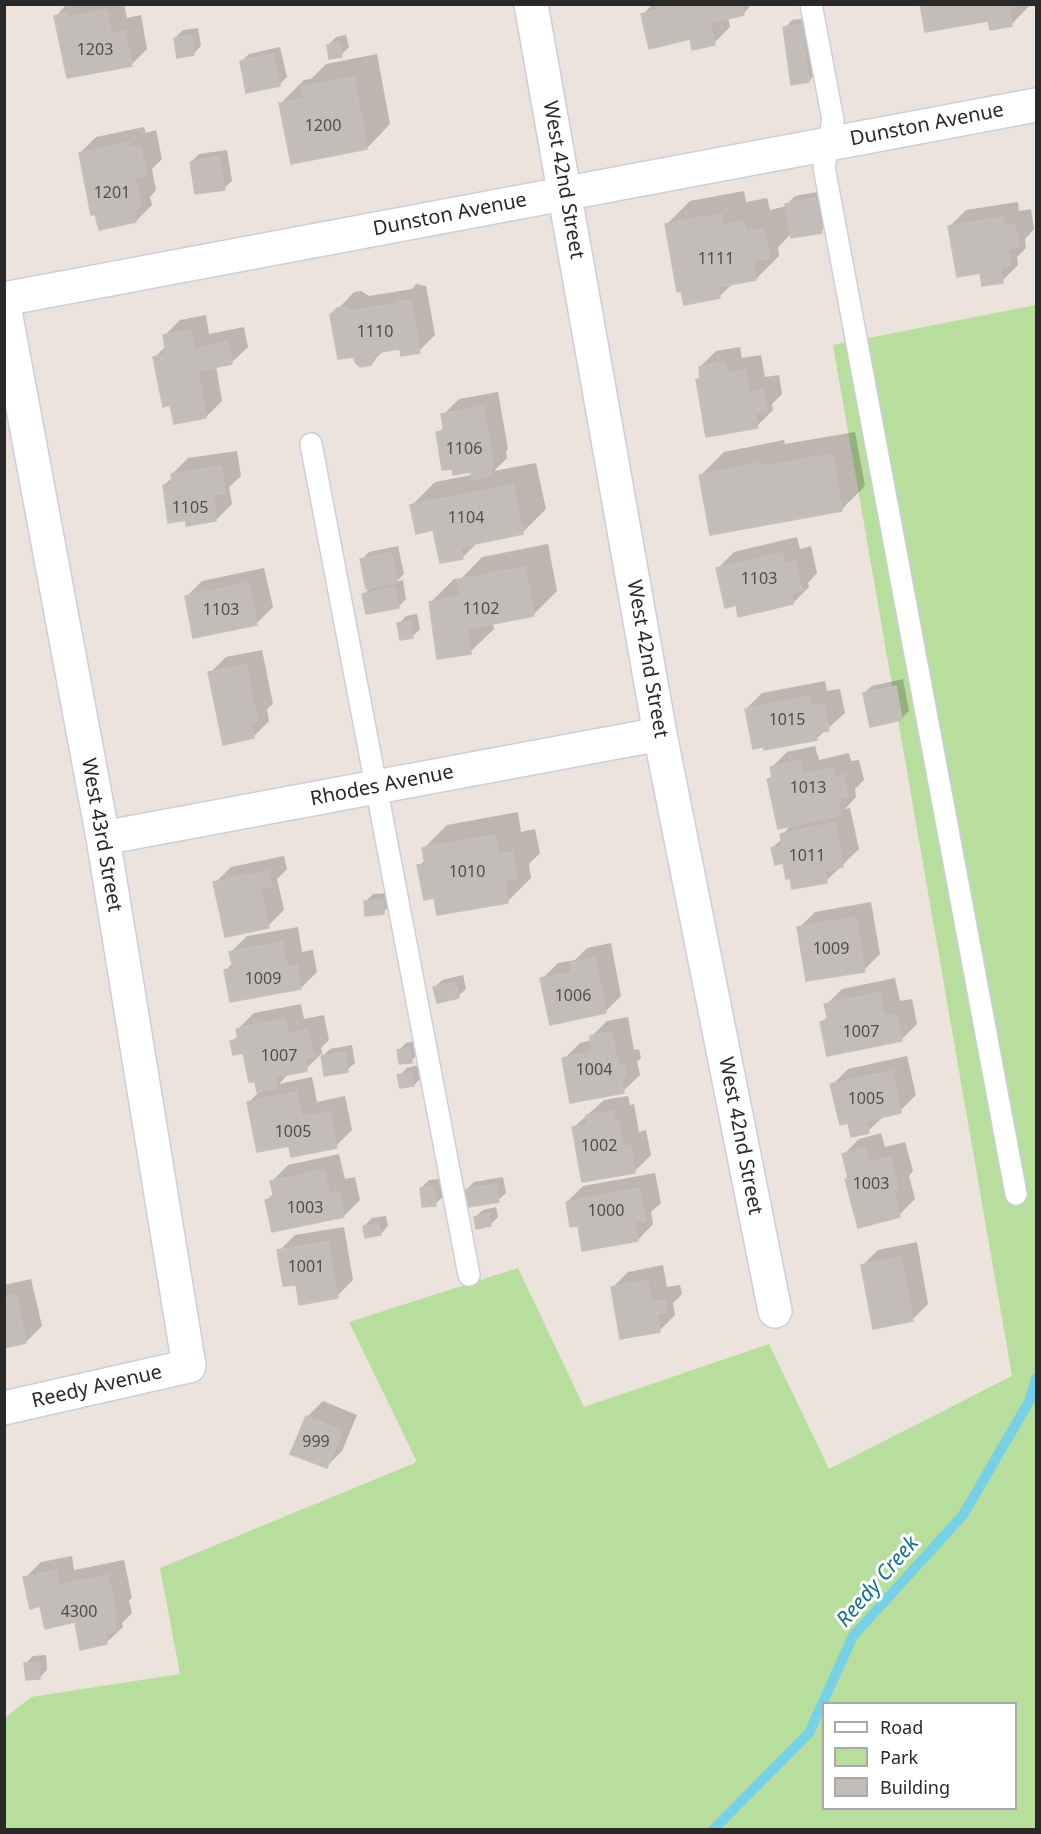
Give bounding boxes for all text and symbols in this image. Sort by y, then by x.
house number: 1203 [77,40,113,60]
street label: Dunston Avenue [848,98,1006,152]
street label: West 42nd Street [537,99,589,261]
house number: 1200 [305,116,341,136]
house number: 1201 [94,183,130,203]
street label: Dunston Avenue [371,188,529,242]
house number: 1111 [698,249,734,269]
house number: 1110 [357,322,393,342]
house number: 1106 [446,439,482,459]
house number: 1105 [172,498,208,518]
house number: 1104 [448,508,484,528]
house number: 1103 [741,569,777,589]
street label: West 42nd Street [621,578,673,740]
house number: 1102 [463,599,499,619]
house number: 1103 [203,600,239,620]
house number: 1015 [769,710,805,730]
street label: West 43rd Street [76,756,126,914]
street label: Rhodes Avenue [308,760,456,812]
house number: 1013 [790,778,826,798]
house number: 1011 [789,846,825,866]
house number: 1010 [449,862,485,882]
house number: 1009 [813,939,849,959]
house number: 1009 [245,969,281,989]
house number: 1006 [555,986,591,1006]
house number: 1007 [843,1022,879,1042]
house number: 1007 [261,1046,297,1066]
street label: West 42nd Street [713,1055,767,1217]
house number: 1004 [576,1060,612,1080]
house number: 1005 [848,1089,884,1109]
house number: 1005 [275,1122,311,1142]
house number: 1002 [581,1136,617,1156]
house number: 1003 [853,1174,889,1194]
house number: 1003 [287,1198,323,1218]
house number: 1000 [588,1201,624,1221]
house number: 1001 [288,1257,324,1277]
street label: Reedy Avenue [30,1360,164,1414]
house number: 999 [302,1432,330,1452]
water label: Reedy Creek [832,1531,924,1633]
house number: 4300 [61,1602,97,1622]
legend [822,1702,1017,1810]
text: Road [880,1715,923,1739]
text: Park [880,1745,918,1769]
text: Building [880,1775,950,1799]

